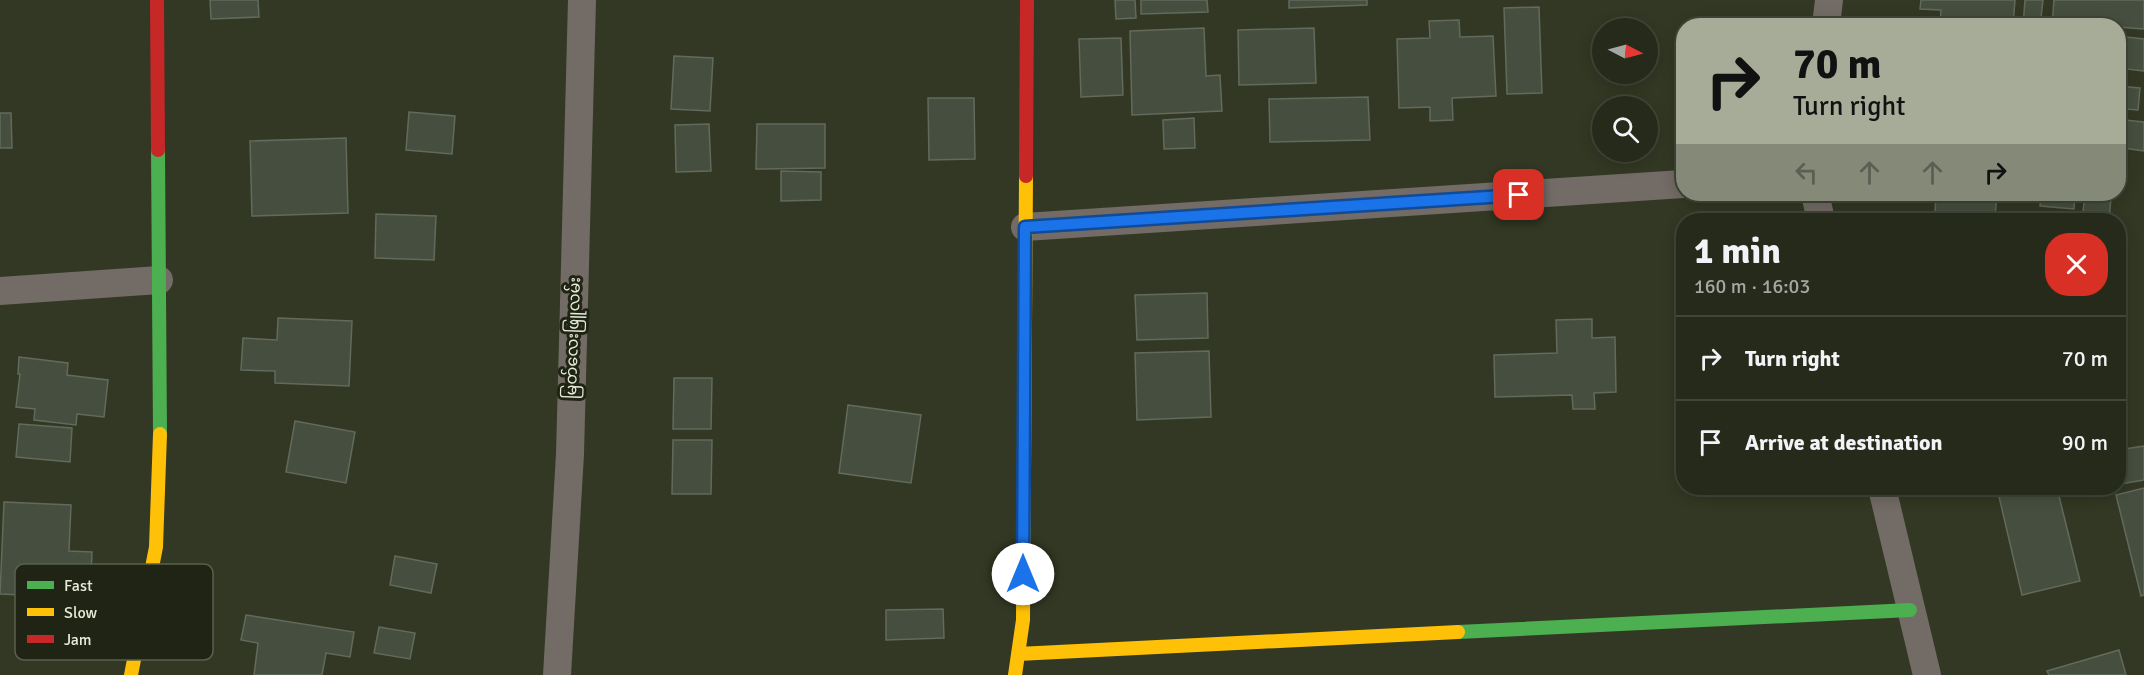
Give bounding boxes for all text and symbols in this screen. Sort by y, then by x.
north arrow [1592,18,1658,84]
map controls [1592,18,1658,162]
text: 70 m [1793,39,1882,90]
icon: right [1694,42,1772,120]
text: Turn right [1793,90,1906,123]
button: search [1592,96,1658,162]
icon: left [1790,156,1823,189]
icon: ahead [1853,156,1886,189]
icon: ahead [1916,156,1949,189]
icon: right [1979,156,2012,189]
pin [1493,169,1544,220]
icon: arrive [1502,178,1535,211]
text: 1 min [1694,229,1781,274]
button: close [2045,233,2108,296]
text: 160 m · 16:03 [1694,274,1810,299]
street label: မြတ်လေးဖြူလမ်း [559,277,588,399]
icon: right [1694,342,1727,375]
text: Turn right [1745,345,1840,372]
text: 70 m [2062,345,2108,372]
icon: arrive [1694,426,1727,459]
text: Arrive at destination [1745,429,1942,456]
text: 90 m [2062,429,2108,456]
position arrow [991,542,1055,606]
legend [15,564,213,660]
text: Fast [64,576,93,596]
text: Slow [64,603,98,623]
text: Jam [64,630,92,650]

